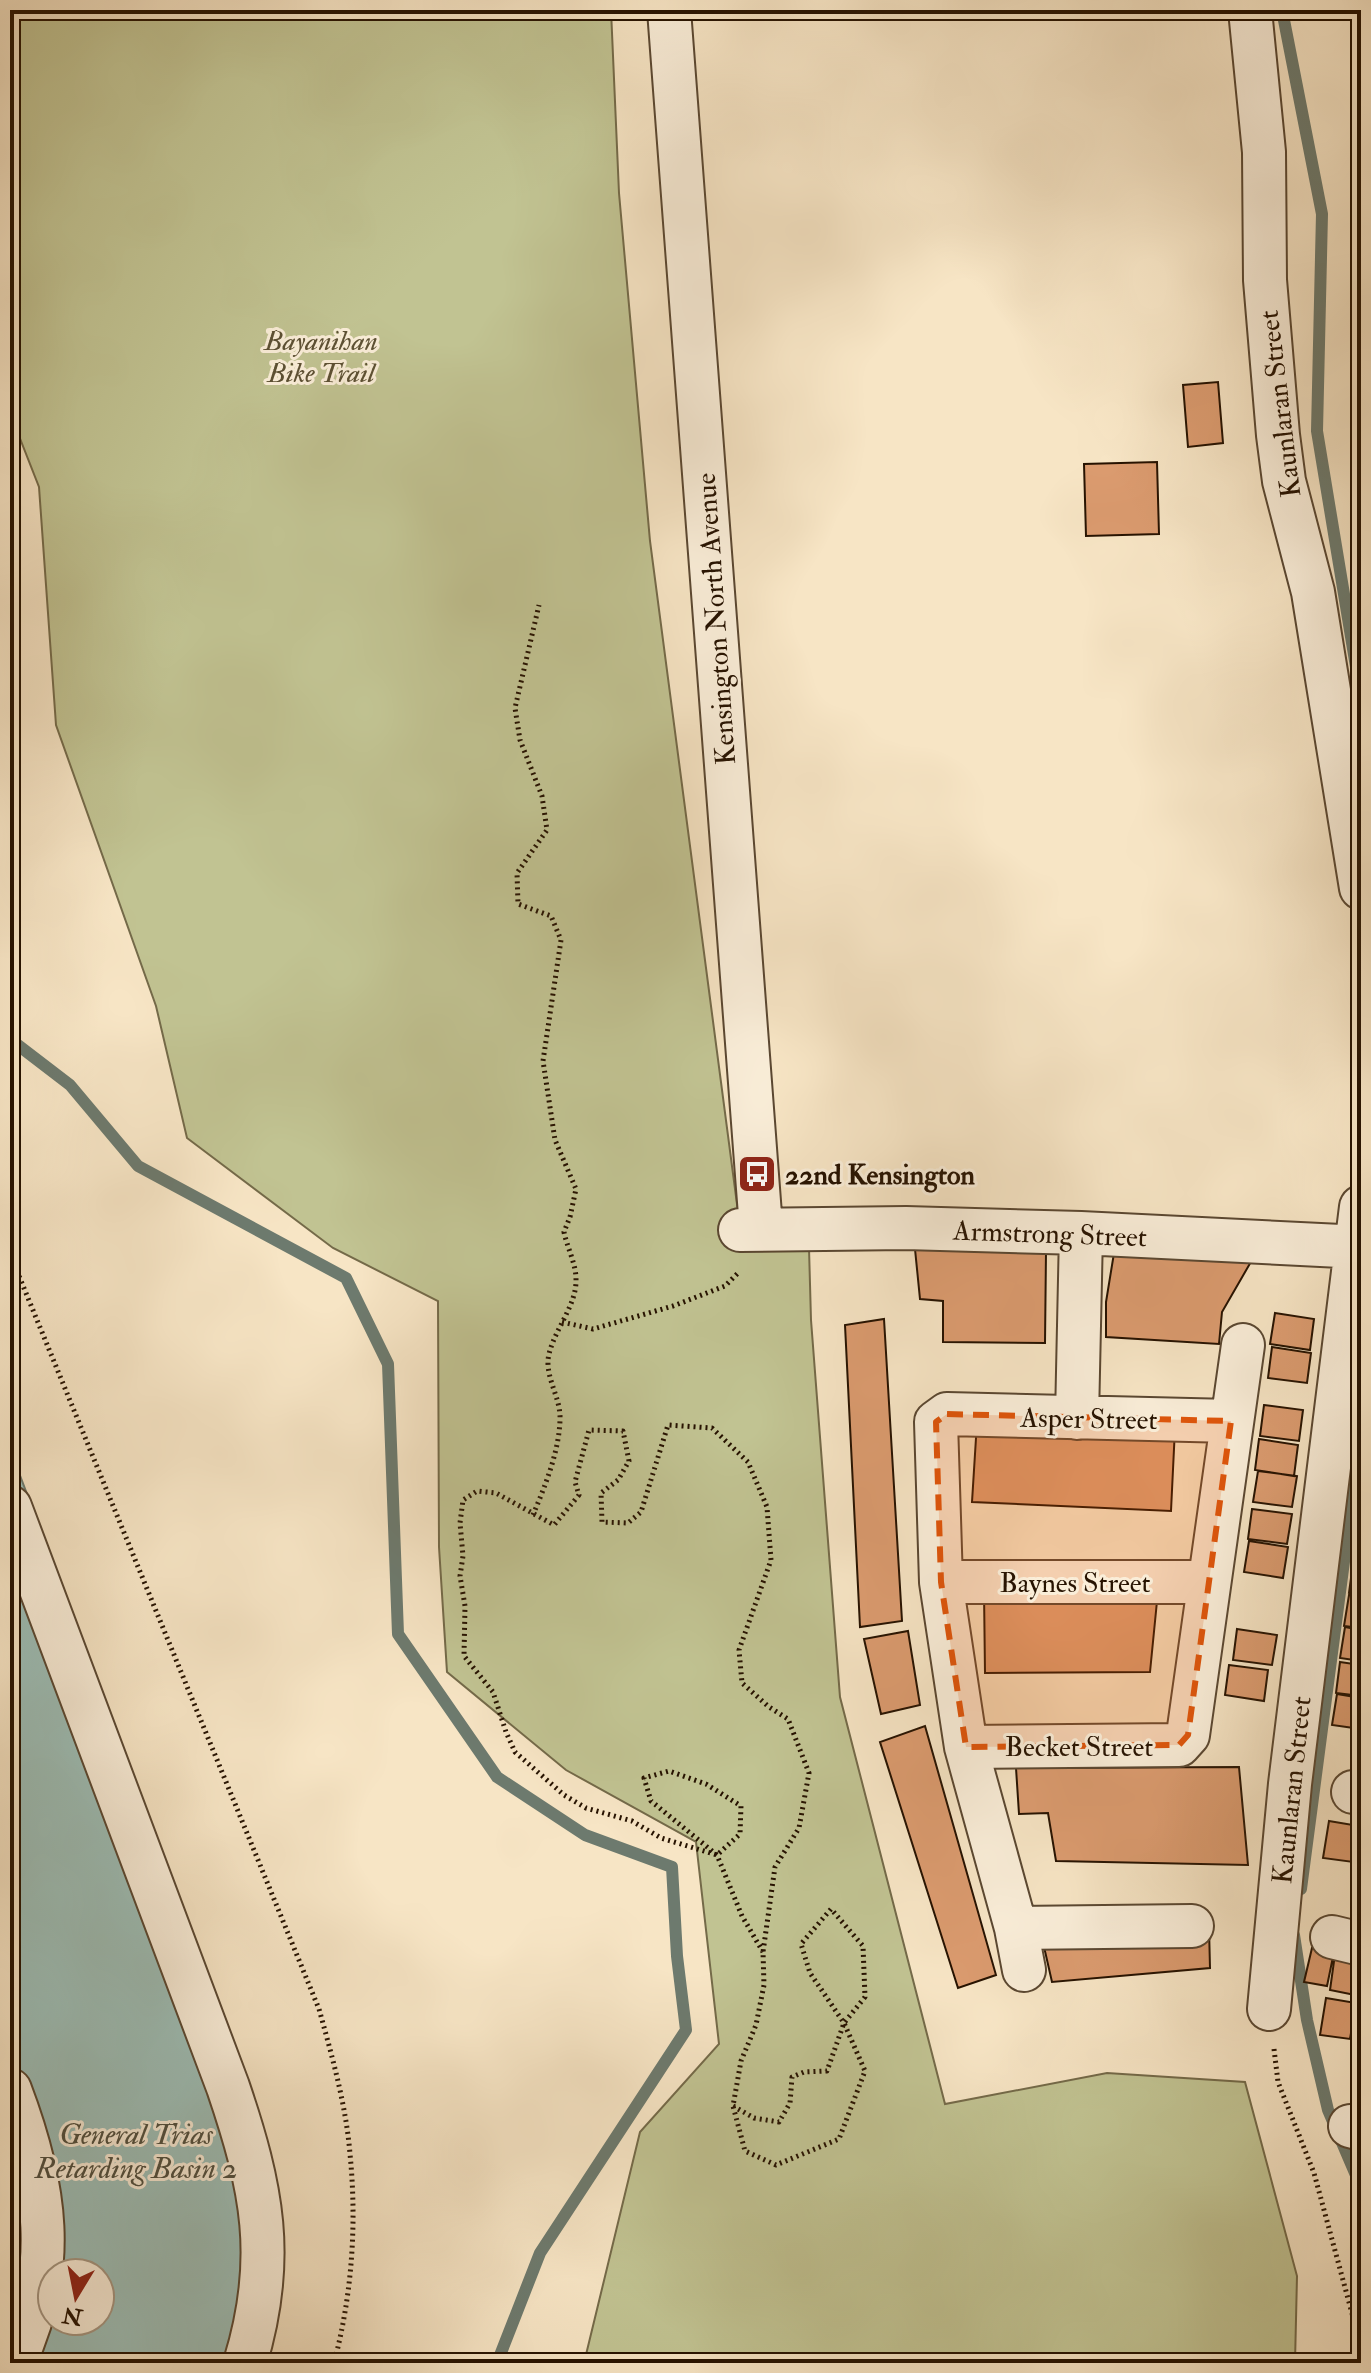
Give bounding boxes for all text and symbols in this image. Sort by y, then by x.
street label: Kaunlaran Street [1252,308,1309,499]
park label: Bayanihan Bike Trail [262,324,378,391]
street label: Kensington North Avenue [689,472,744,766]
bus stop icon: 22nd Kensington [736,1153,778,1195]
place label: 22nd Kensington [785,1158,975,1193]
street label: Armstrong Street [951,1214,1148,1255]
street label: Asper Street [1019,1401,1158,1438]
street label: Baynes Street [999,1566,1151,1601]
street label: Kaunlaran Street [1265,1695,1320,1886]
street label: Becket Street [1005,1730,1153,1765]
water label: General Trias Retarding Basin 2 [34,2116,237,2187]
north arrow [36,2257,116,2337]
text: N [60,2300,86,2331]

